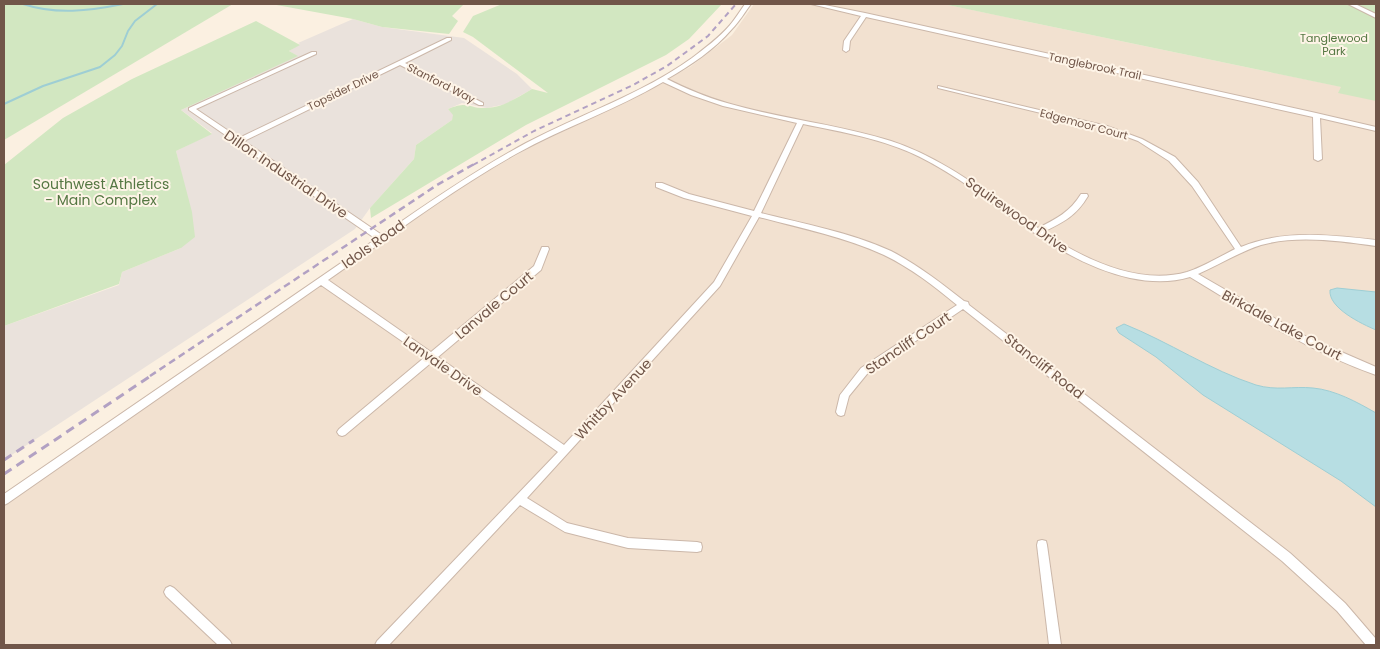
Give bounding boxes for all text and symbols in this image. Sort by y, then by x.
park label: Tanglewood Park [1300,30,1368,59]
street label: Tanglebrook Trail [1047,48,1143,84]
street label: Stanford Way [404,59,479,107]
street label: Topsider Drive [305,66,382,114]
street label: Edgemoor Court [1038,105,1130,143]
street label: Dillon Industrial Drive [220,125,352,223]
street label: Squirewood Drive [961,172,1073,258]
park label: Southwest Athletics - Main Complex [33,174,169,210]
street label: Idols Road [337,215,409,273]
street label: Lanvale Court [451,266,537,344]
street label: Birkdale Lake Court [1218,285,1346,365]
street label: Stancliff Court [861,307,955,379]
street label: Stancliff Road [1000,328,1088,404]
street label: Lanvale Drive [399,331,487,401]
street label: Whitby Avenue [570,354,656,444]

